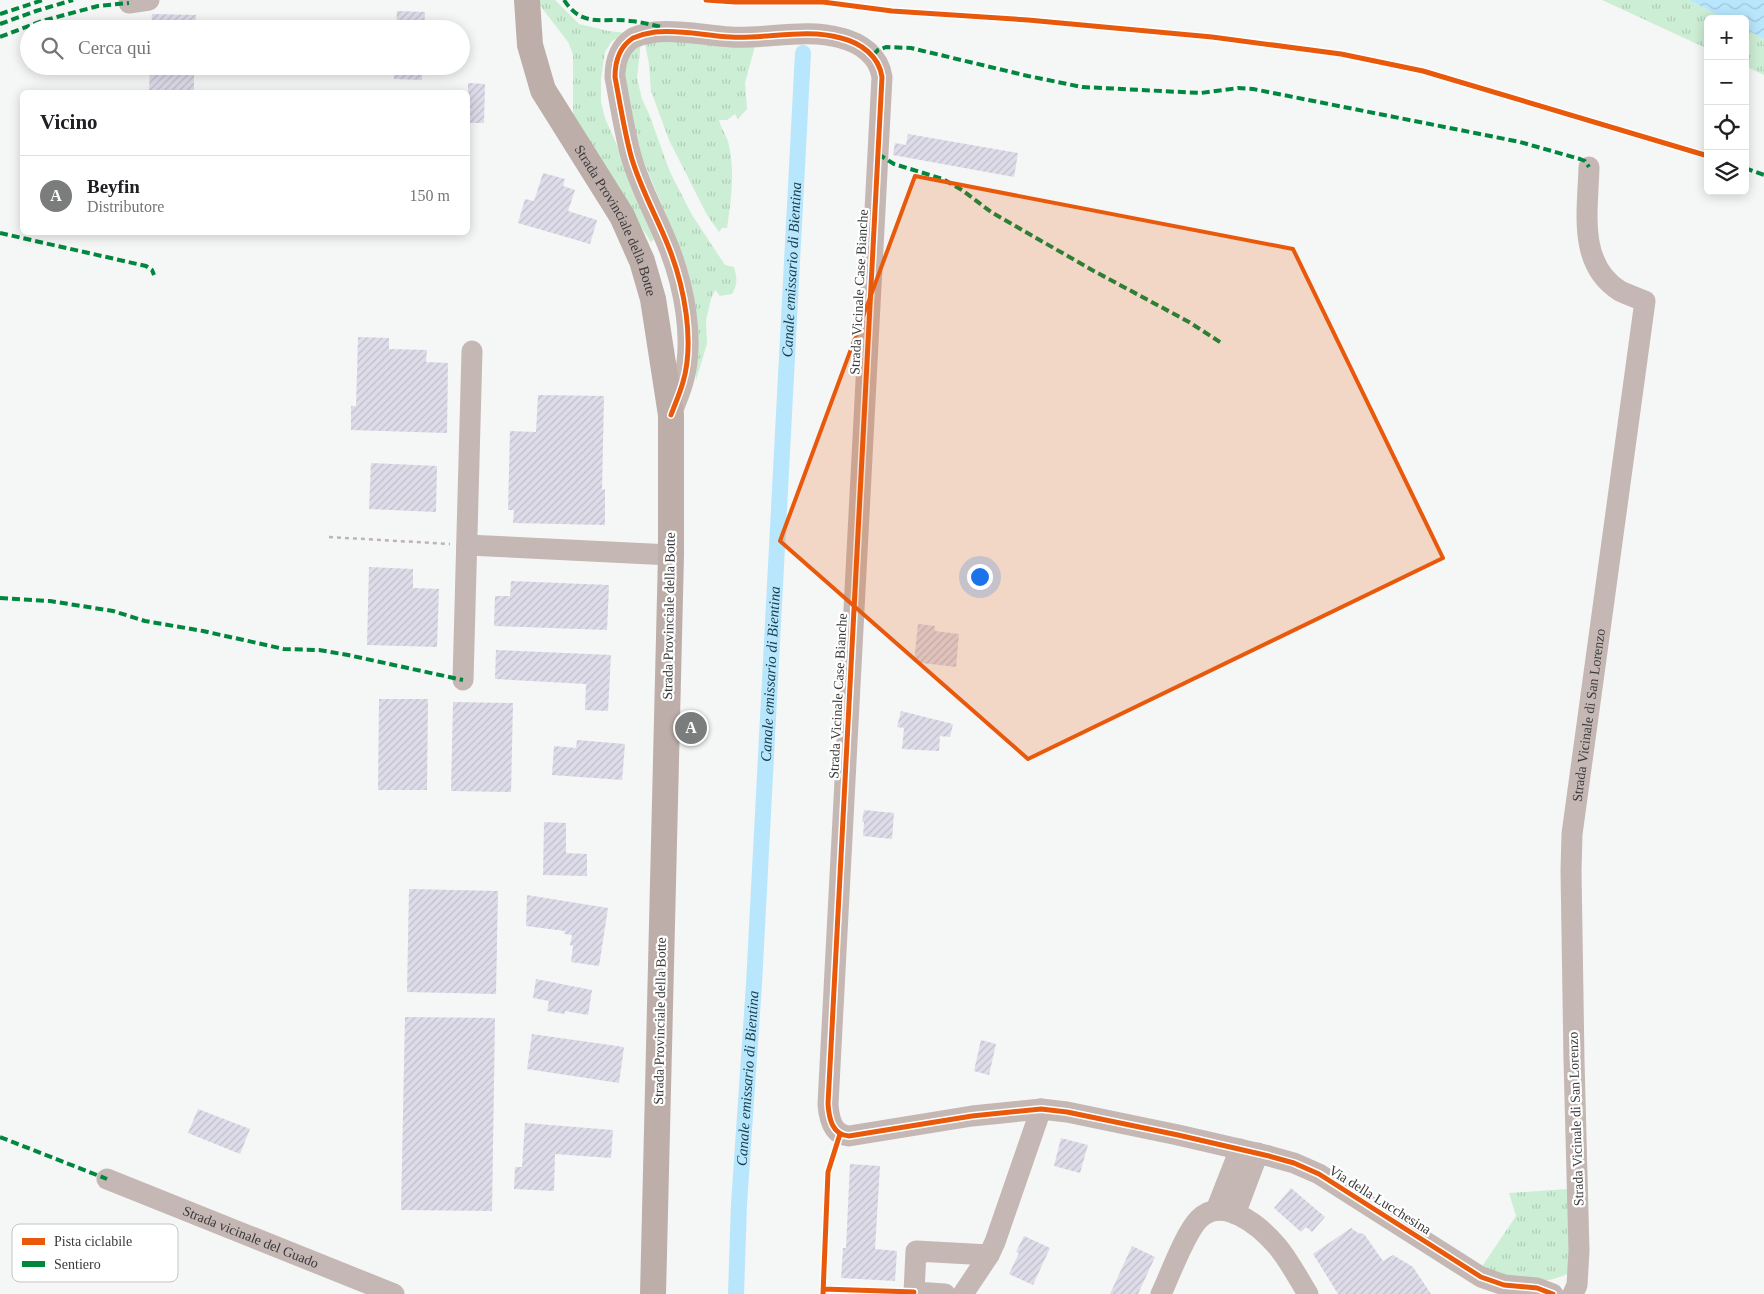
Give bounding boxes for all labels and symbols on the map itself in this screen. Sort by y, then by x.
street label: Strada Provinciale della Botte [572,142,659,298]
water label: Canale emissario di Bientina [779,181,804,358]
street label: Strada Vicinale Case Bianche [847,209,871,375]
street label: Strada Provinciale della Botte [660,532,678,700]
your location [967,564,993,590]
water label: Canale emissario di Bientina [758,586,783,762]
street label: Strada Vicinale Case Bianche [826,613,850,779]
street label: Strada Vicinale di San Lorenzo [1569,628,1608,803]
pin: A [675,709,707,747]
street label: Strada Provinciale della Botte [651,937,669,1105]
water label: Canale emissario di Bientina [734,990,762,1166]
street label: Strada Vicinale di San Lorenzo [1565,1031,1587,1207]
street label: Via della Lucchesina [1326,1163,1434,1238]
street label: Strada vicinale del Guado [181,1203,321,1271]
legend [12,1224,178,1282]
text: Pista ciclabile [54,1234,132,1249]
text: Sentiero [54,1257,101,1272]

